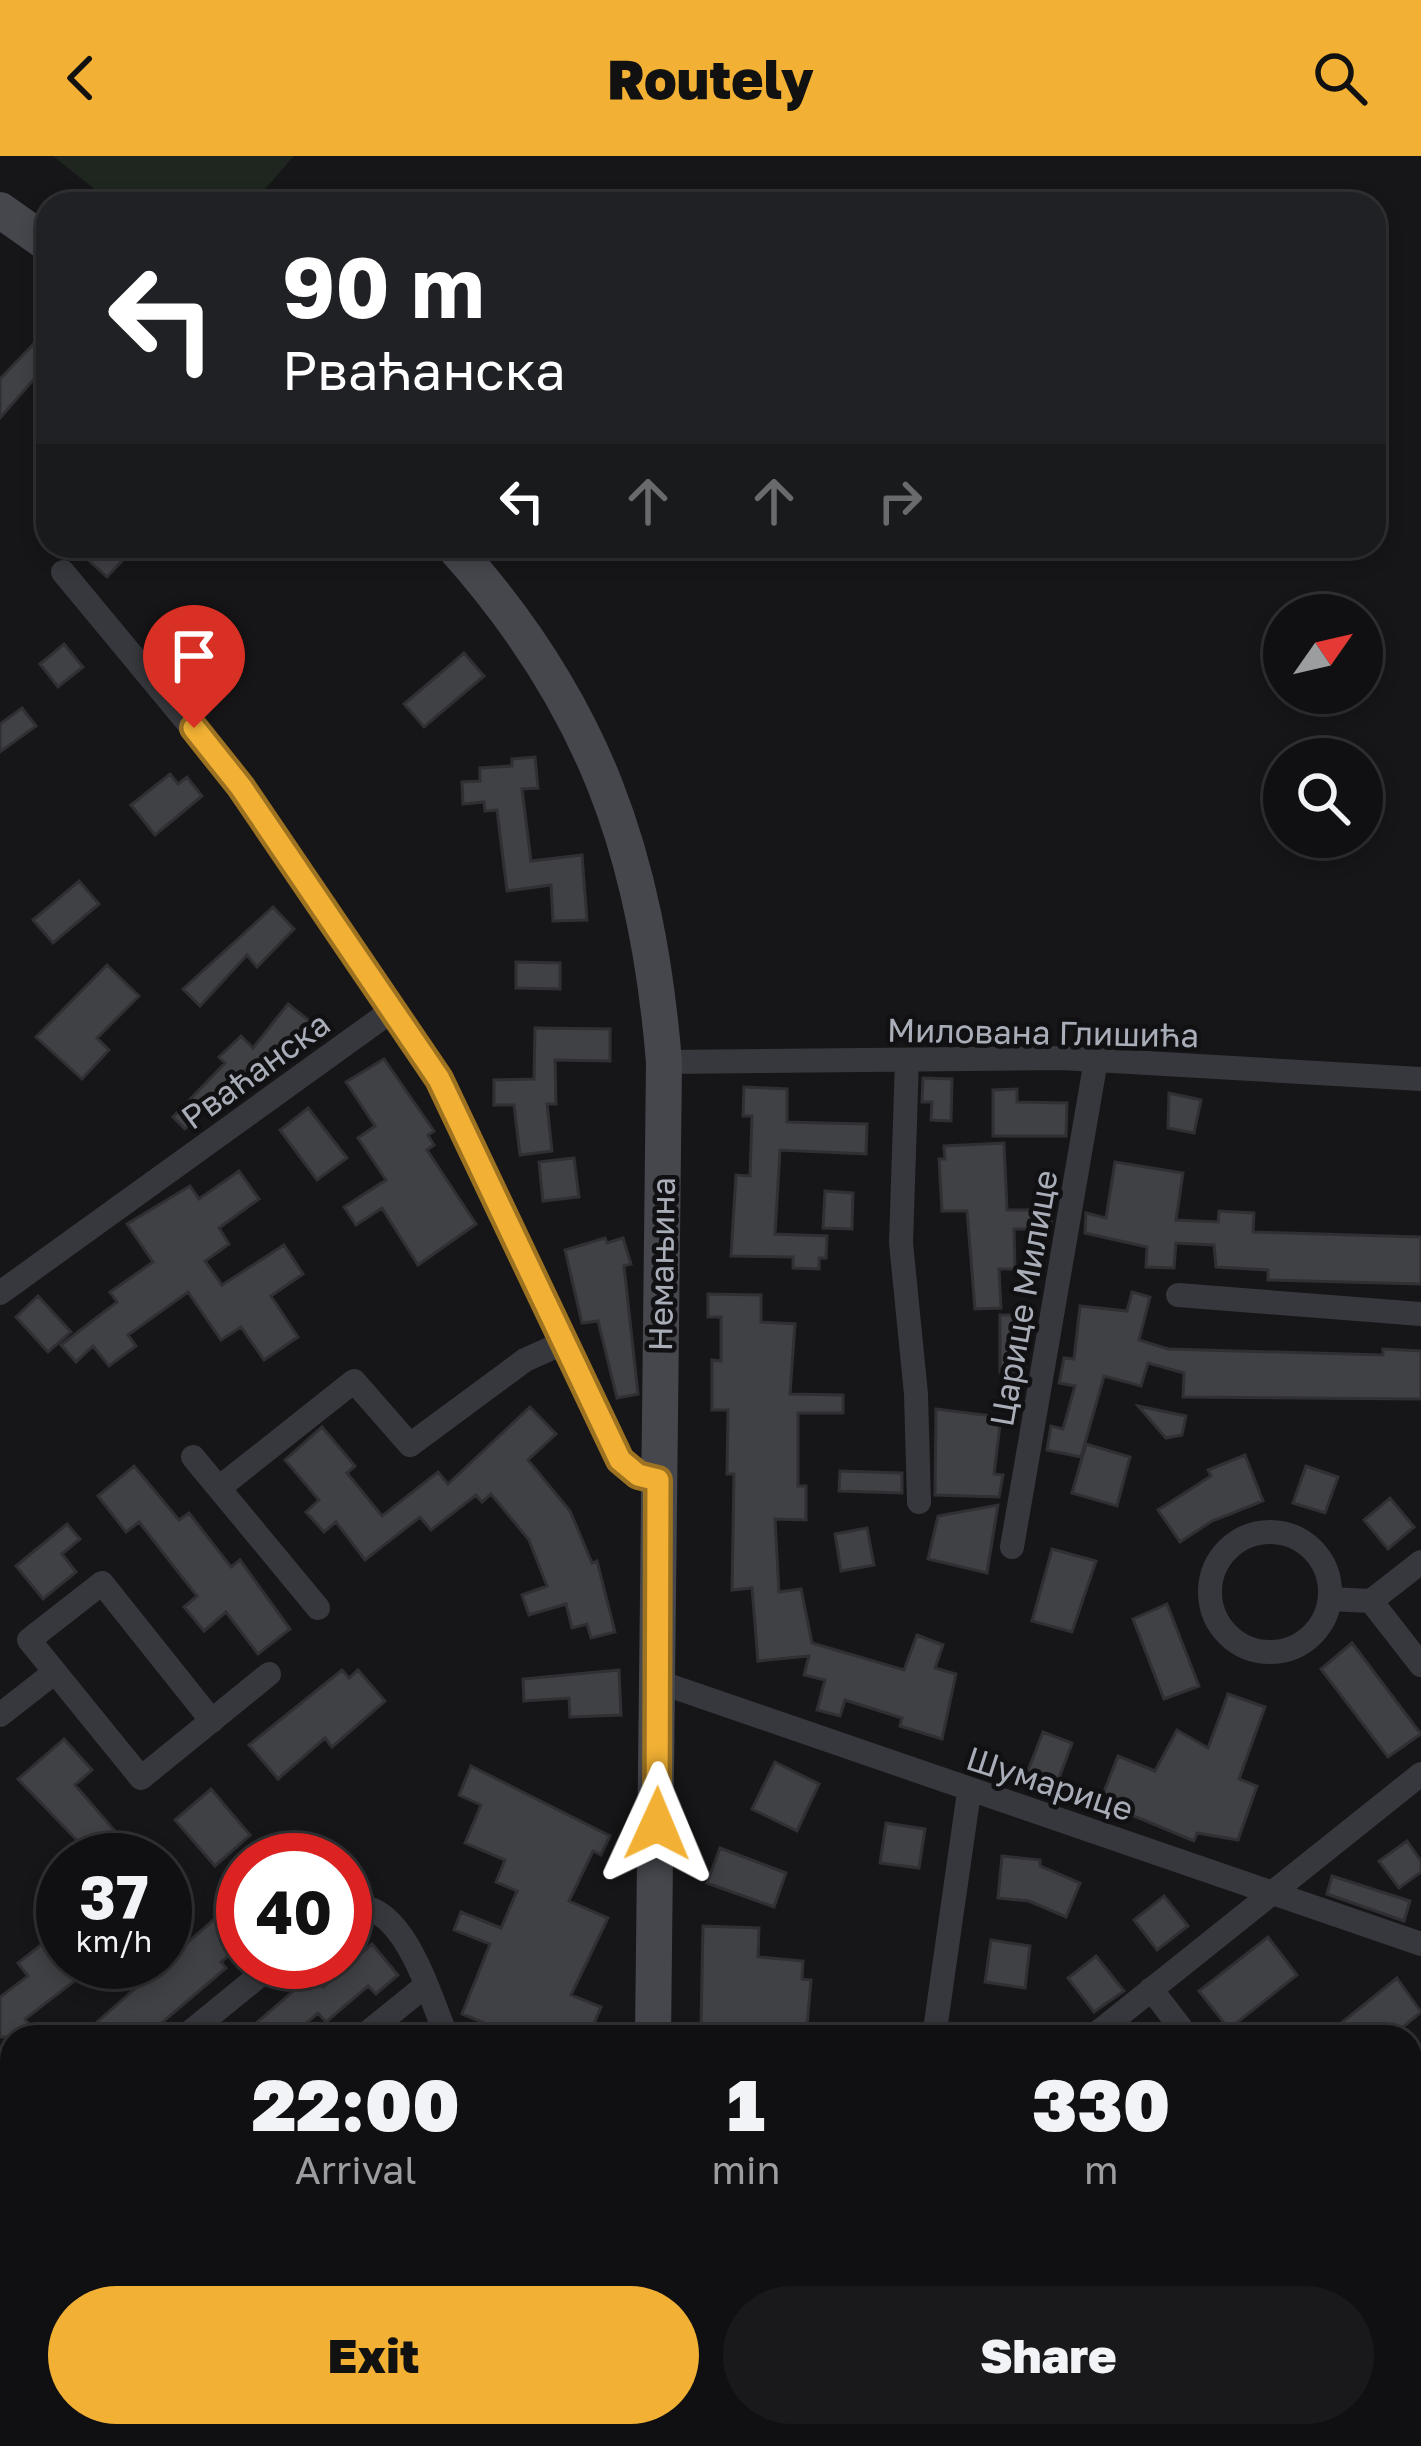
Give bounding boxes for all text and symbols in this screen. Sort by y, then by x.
icon: back [48,45,114,111]
icon: search [1307,45,1373,111]
text: Routely [607,46,814,111]
text: 90 m [282,236,484,336]
icon: left [84,240,240,396]
text: Рваћанска [282,337,566,402]
icon: left [489,468,555,534]
icon: ahead [615,468,681,534]
icon: ahead [741,468,807,534]
icon: right [867,468,933,534]
north arrow [1263,594,1383,714]
map controls [1263,594,1383,858]
pin [143,605,245,728]
icon: arrive [161,623,227,689]
button: search [1263,738,1383,858]
street label: Рваћанска [173,1003,337,1137]
street label: Милована Глишића [887,1010,1199,1054]
street label: Царице Милице [981,1167,1065,1429]
street label: Немањина [640,1176,682,1352]
street label: Шумарице [962,1738,1138,1828]
position arrow [594,1761,720,1887]
speed limit sign: 40 [216,1833,372,1989]
text: 37 [79,1860,149,1932]
text: km/h [76,1923,152,1959]
text: 22:00 [252,2060,460,2147]
text: 1 [727,2060,765,2147]
text: 330 [1032,2060,1170,2147]
text: Arrival [295,2146,417,2193]
text: min [711,2146,780,2193]
text: m [1084,2146,1118,2193]
button: Exit [48,2286,699,2424]
button: Share [723,2286,1374,2424]

